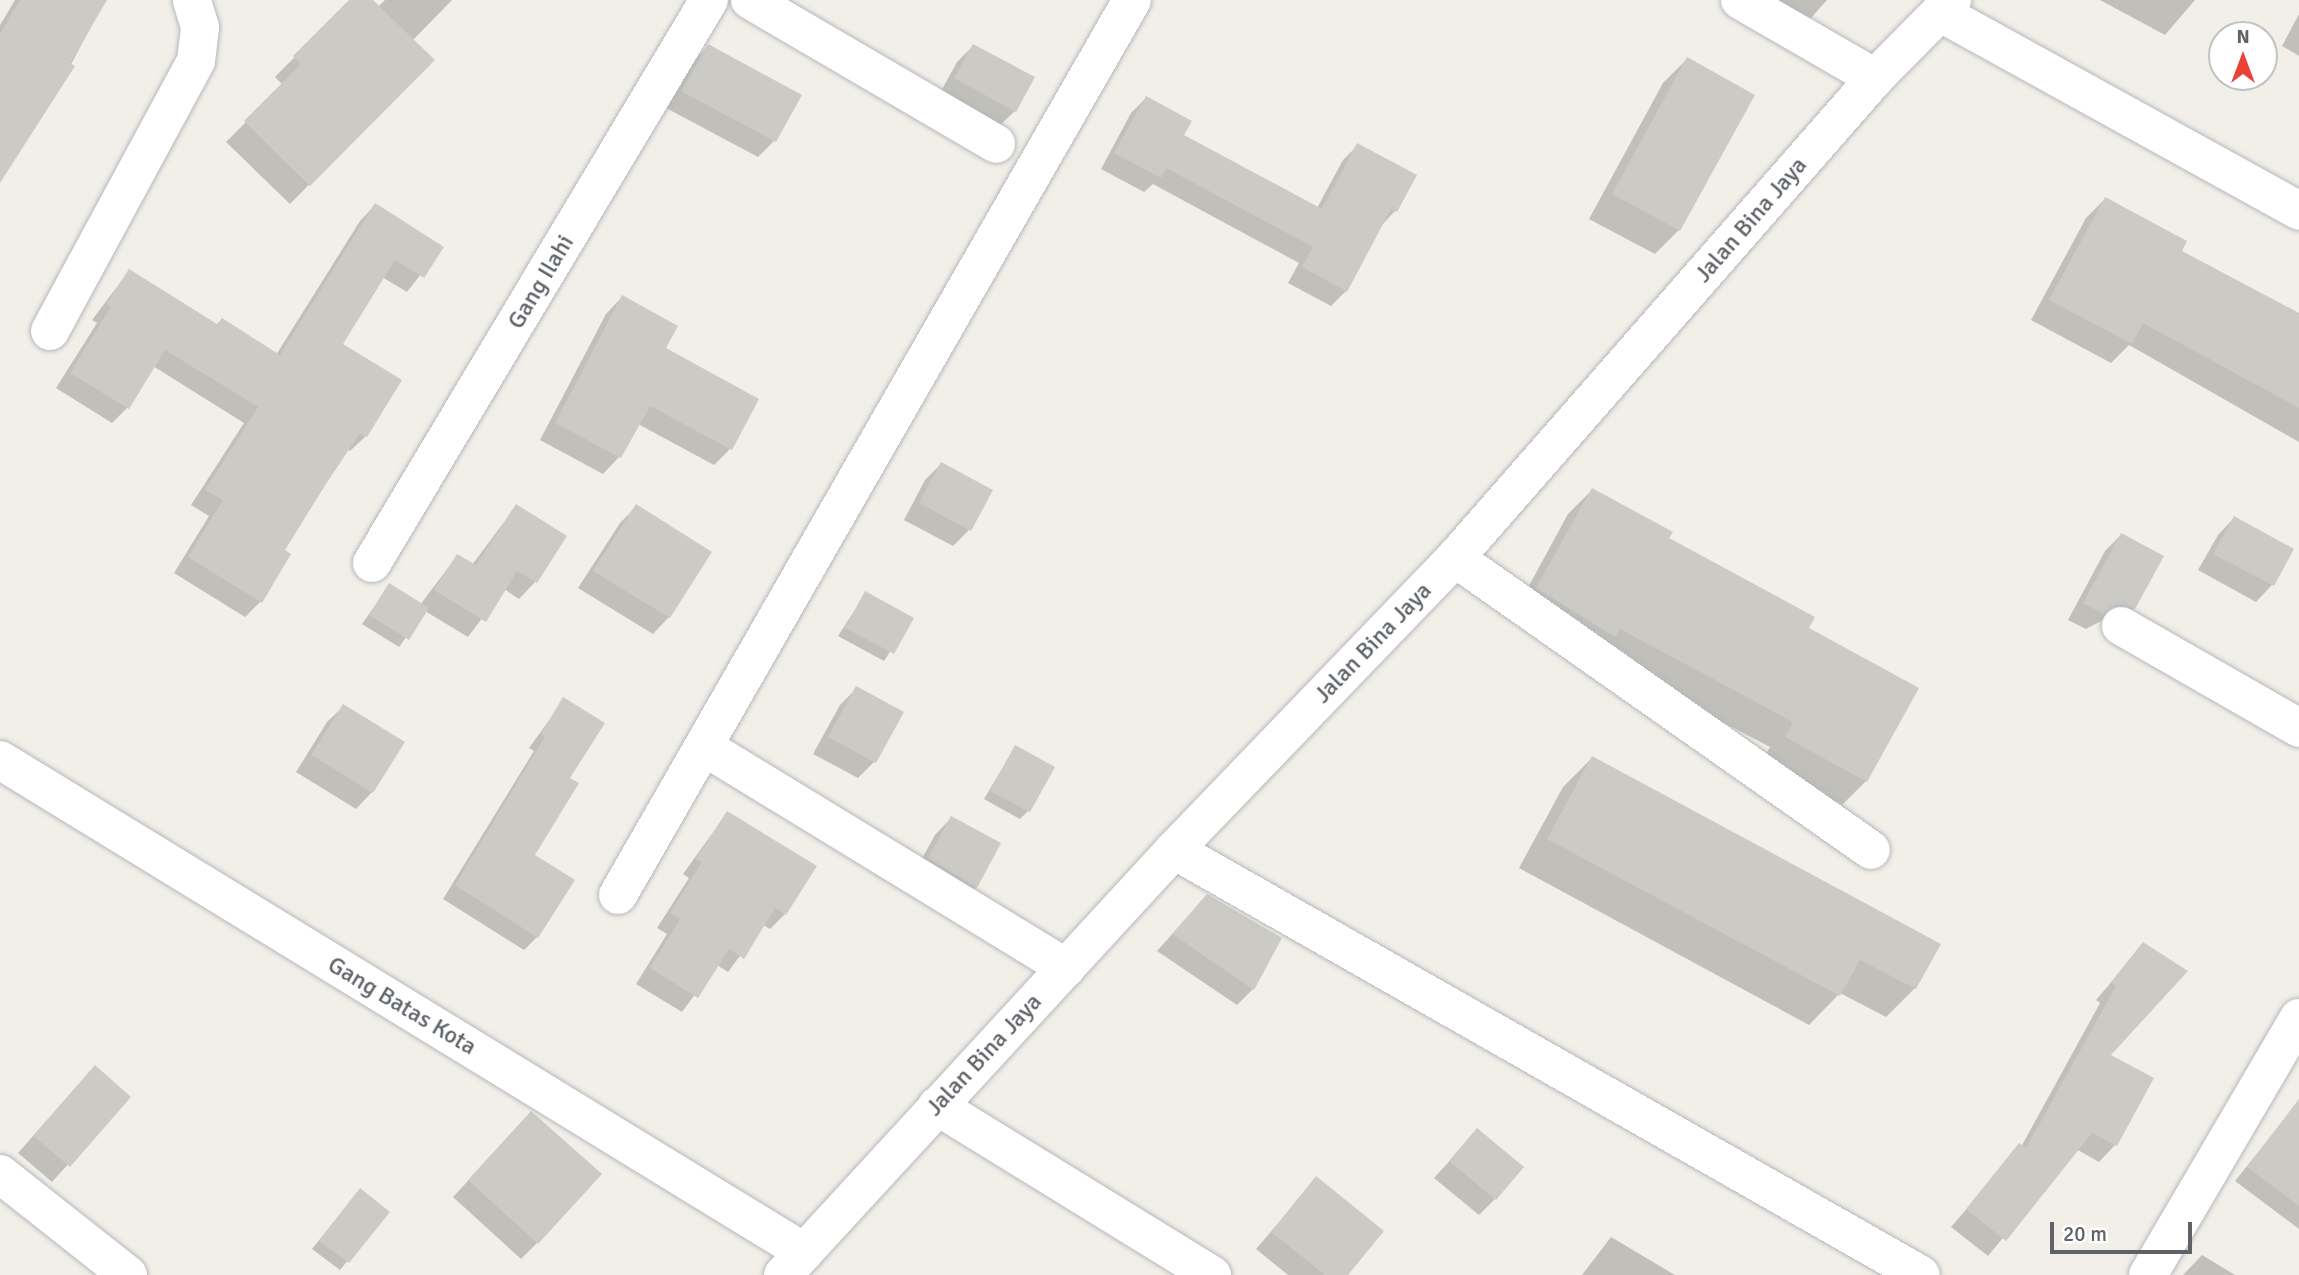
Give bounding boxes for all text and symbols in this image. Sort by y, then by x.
north arrow [2208,21,2278,91]
text: N [2236,25,2250,49]
street label: Jalan Bina Jaya [1689,151,1813,289]
street label: Gang Ilahi [502,230,580,334]
street label: Jalan Bina Jaya [1308,577,1438,709]
street label: Gang Batas Kota [323,950,481,1062]
street label: Jalan Bina Jaya [920,988,1048,1122]
scale bar [2054,1208,2196,1252]
text: 20 m [2063,1221,2107,1247]

